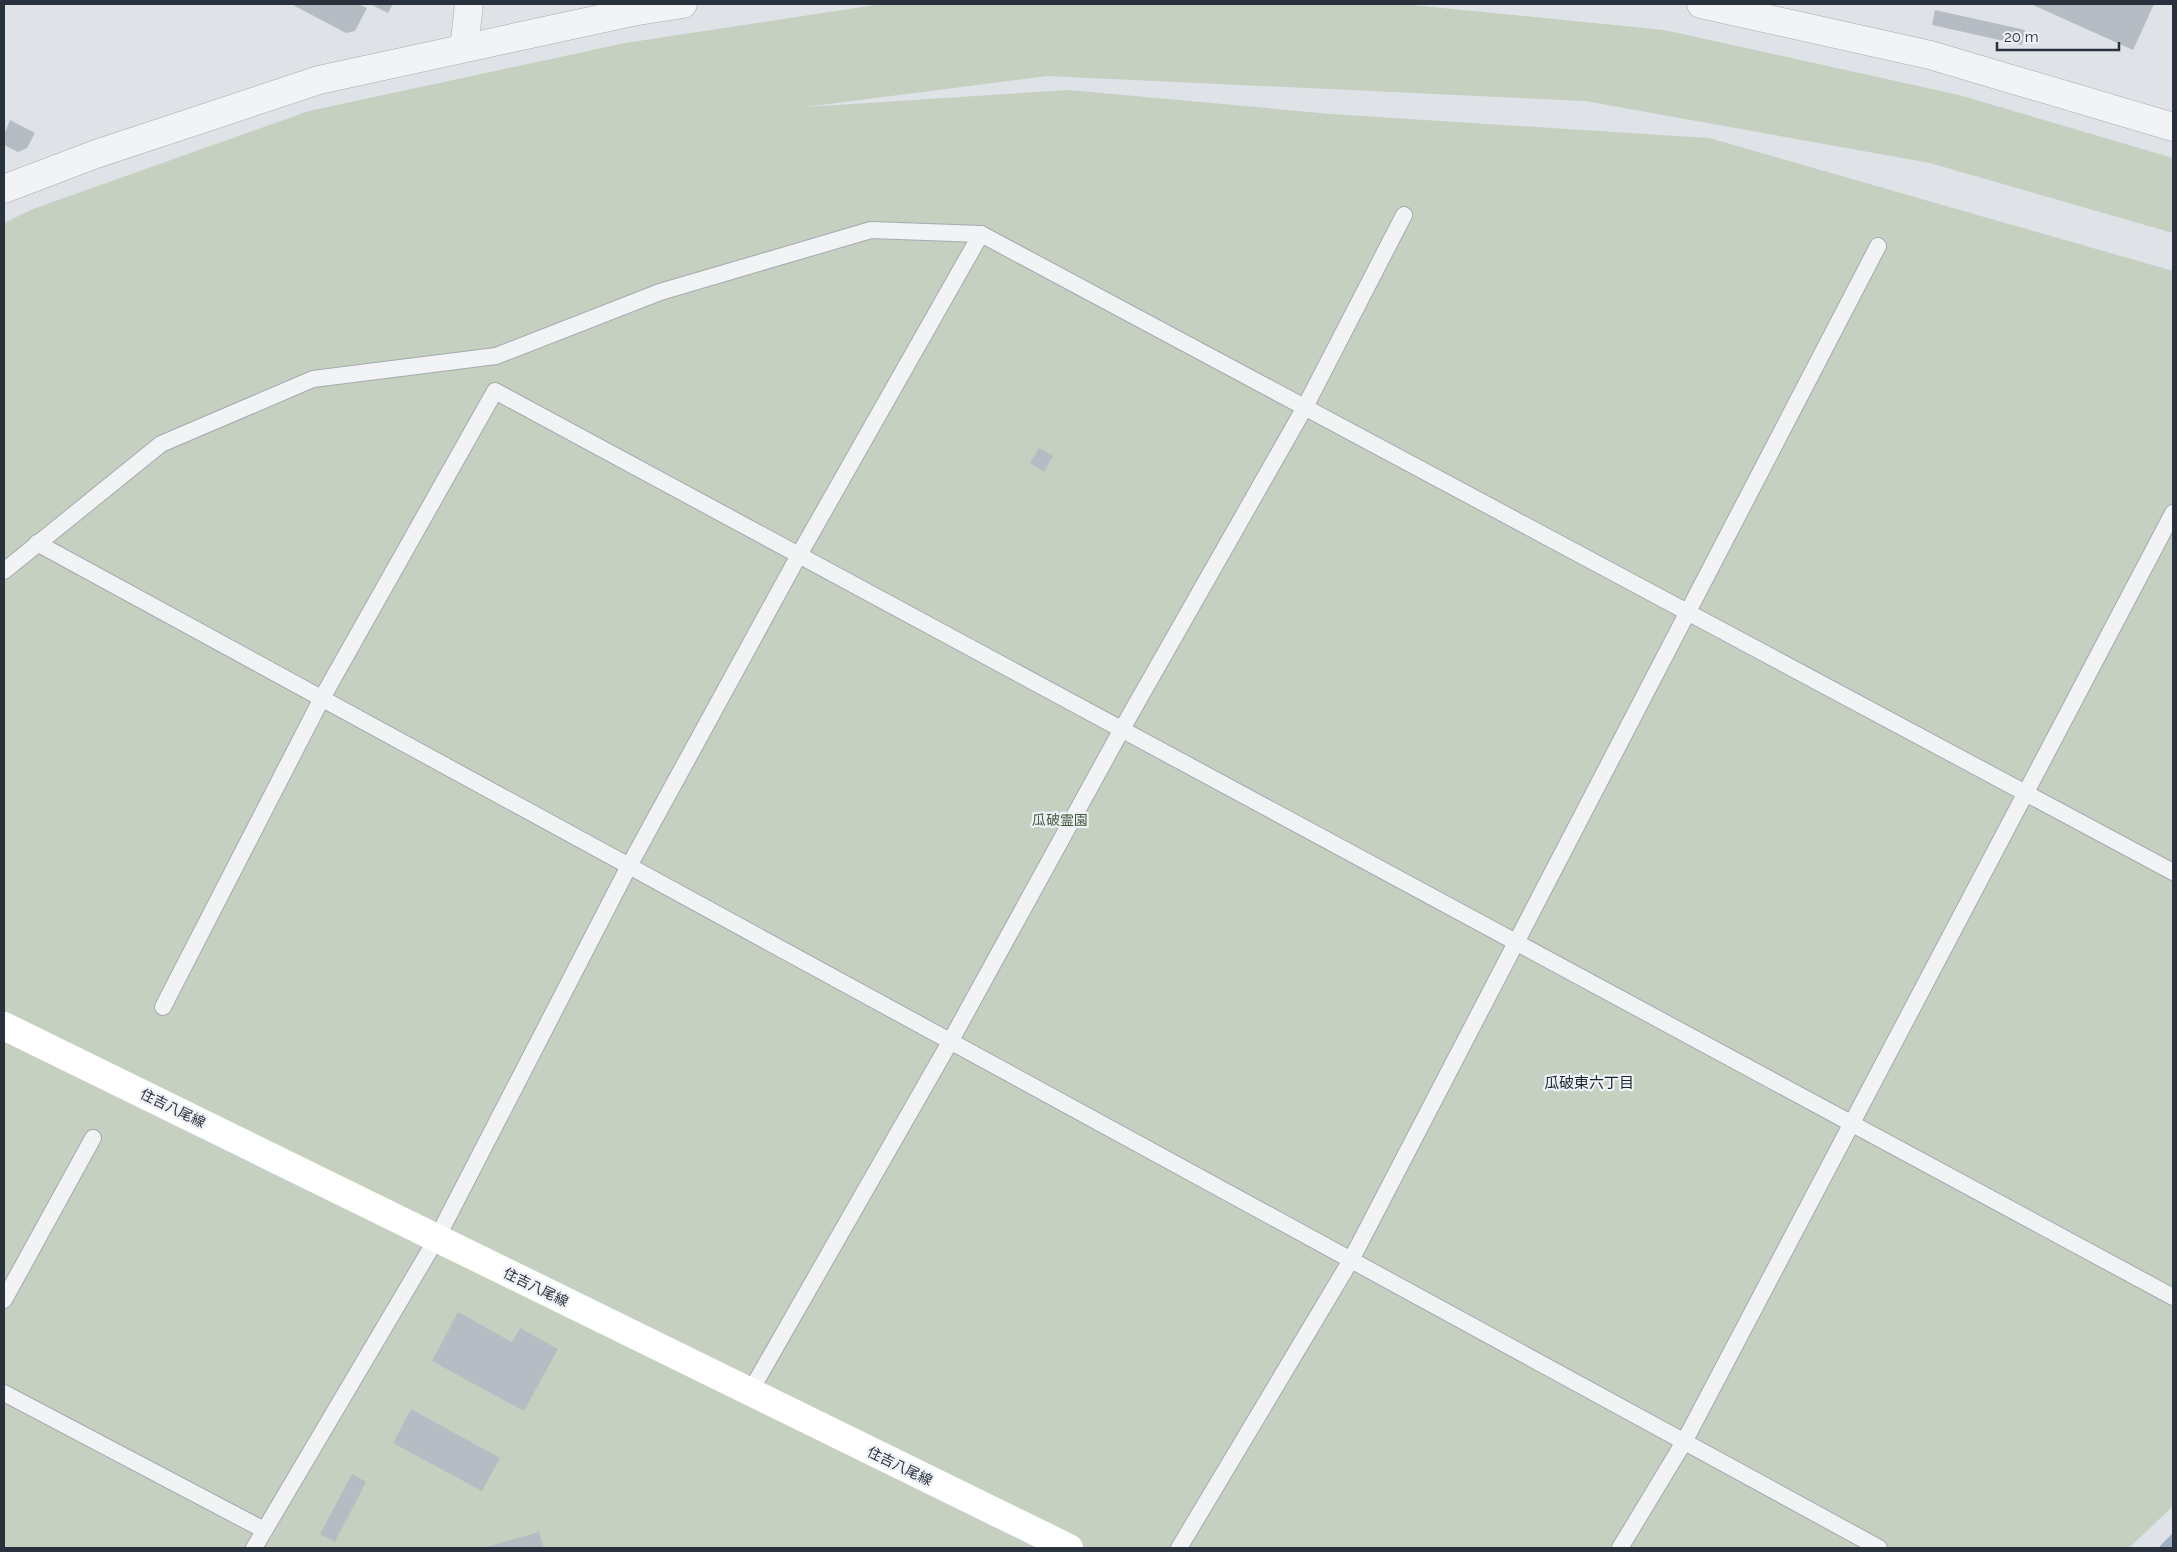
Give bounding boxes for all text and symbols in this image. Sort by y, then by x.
scale bar [1997,20,2120,52]
text: 20 m [2004,28,2039,46]
park label: 瓜破霊園 [1032,812,1088,828]
district label: 瓜破東六丁目 [1544,1074,1634,1092]
street label: 住吉八尾線 [138,1085,208,1131]
street label: 住吉八尾線 [501,1264,571,1310]
street label: 住吉八尾線 [865,1443,935,1489]

